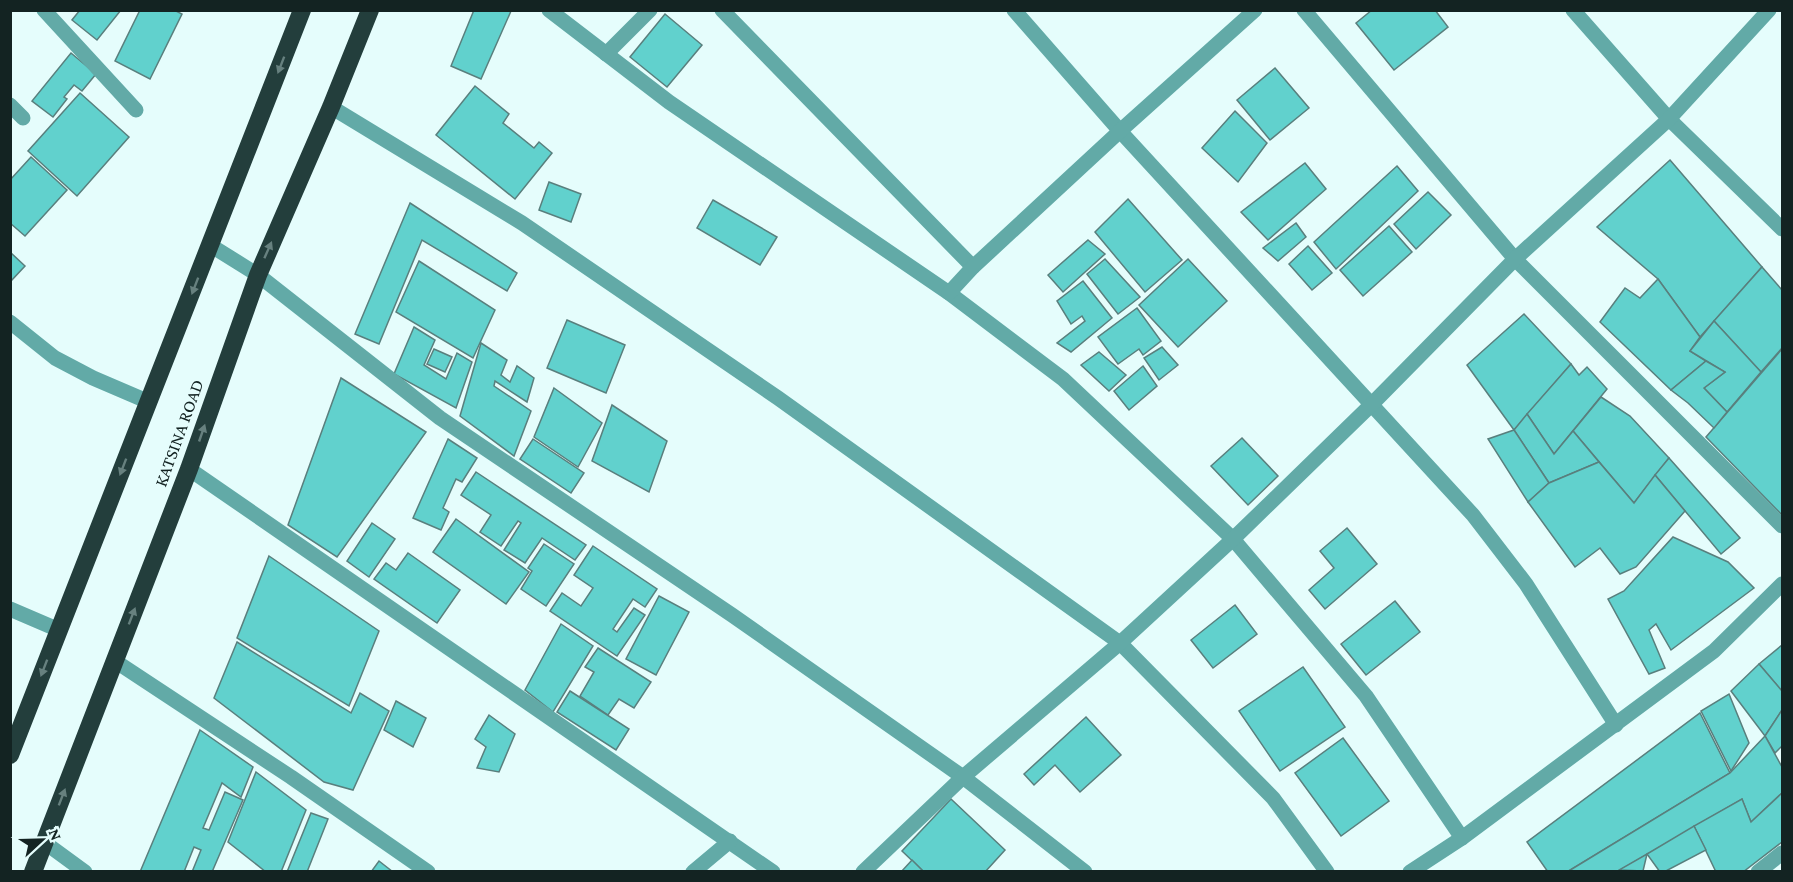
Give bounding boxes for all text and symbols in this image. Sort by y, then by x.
one-way arrow [276,56,285,74]
one-way arrow [264,242,273,259]
one-way arrow [189,277,199,295]
street label: KATSINA ROAD [150,377,208,489]
one-way arrow [197,424,207,442]
one-way arrow [118,458,127,476]
one-way arrow [128,606,138,624]
one-way arrow [39,660,49,678]
one-way arrow [57,788,67,806]
north arrow [12,810,72,870]
text: N [46,826,65,843]

